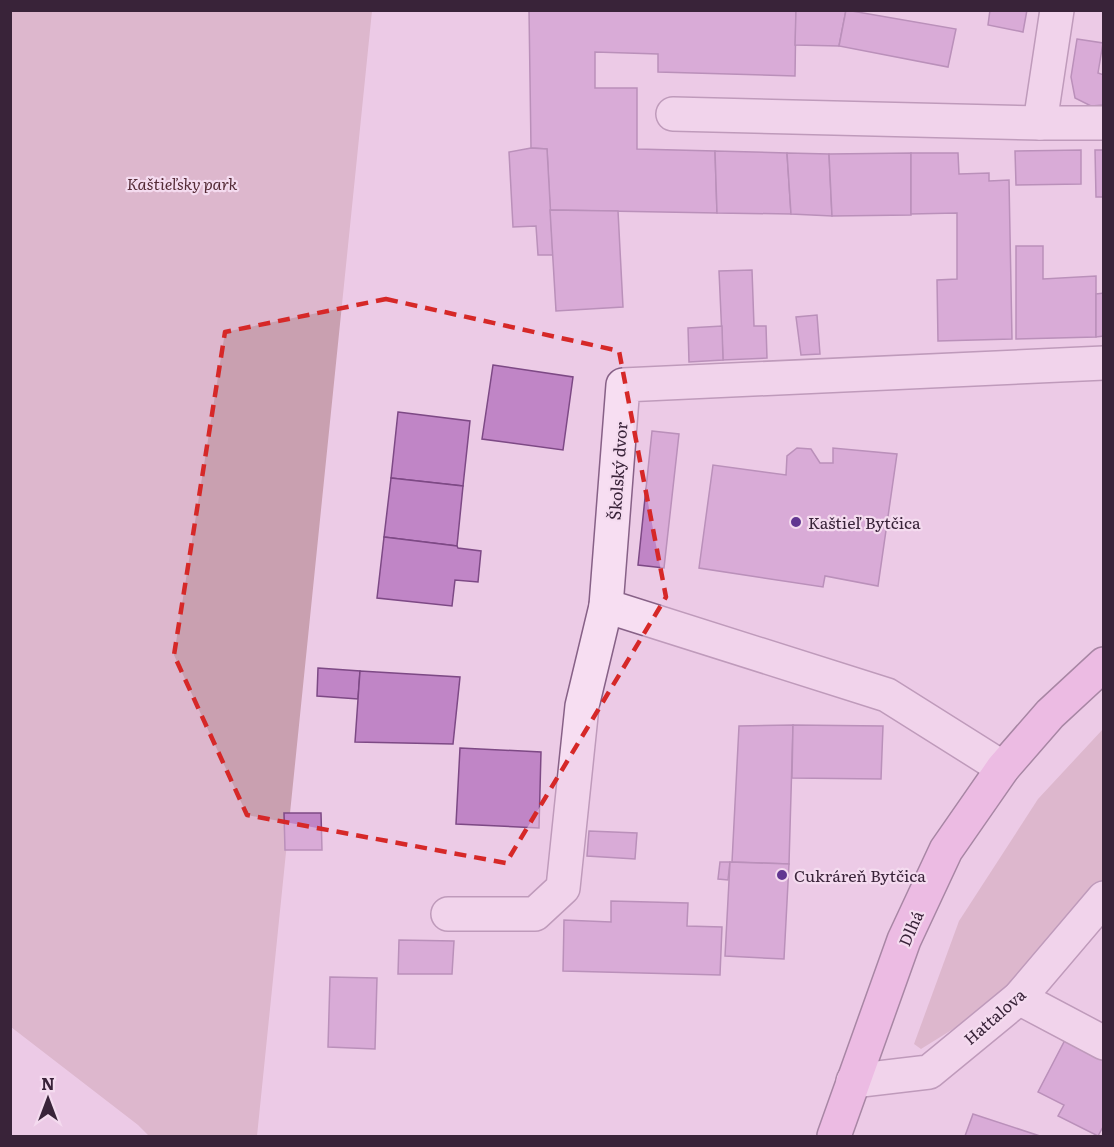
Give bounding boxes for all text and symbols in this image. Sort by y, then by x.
park label: Kaštieľsky park [127,171,237,195]
street label: Školský dvor [602,421,632,521]
place label: Kaštieľ Bytčica [808,510,921,534]
marker: Kaštieľ Bytčica [789,515,803,529]
place label: Cukráreň Bytčica [794,863,926,887]
marker: Cukráreň Bytčica [775,868,789,882]
street label: Dlhá [892,906,929,950]
street label: Hattalova [958,982,1031,1050]
north arrow [18,1069,78,1129]
text: N [41,1071,55,1095]

